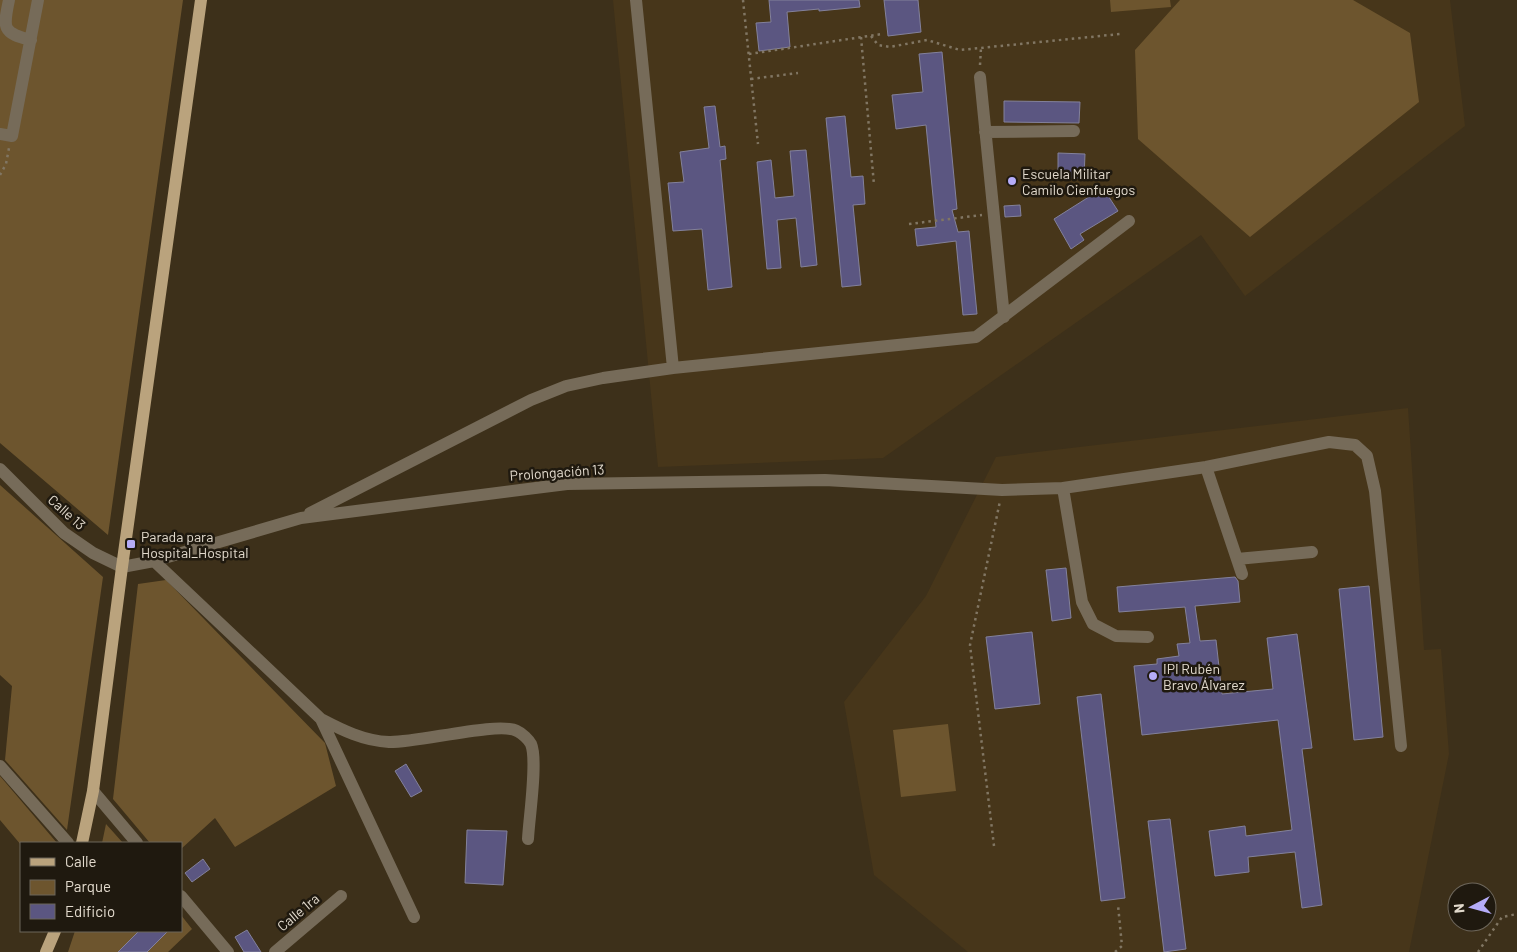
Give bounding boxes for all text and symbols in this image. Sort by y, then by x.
place label: Escuela Militar Camilo Cienfuegos [1022,165,1135,198]
marker: Escuela Militar Camilo Cienfuegos [1006,175,1018,187]
street label: Prolongación 13 [509,460,605,484]
street label: Calle 13 [45,491,89,533]
place label: Parada para Hospital_Hospital [141,528,248,561]
marker: Parada para Hospital_Hospital [125,538,137,550]
place label: IPI Rubén Bravo Álvarez [1163,660,1245,693]
marker: IPI Rubén Bravo Álvarez [1147,670,1159,682]
legend [20,842,182,932]
text: Calle [65,852,97,870]
text: Parque [65,877,111,895]
north arrow [1447,882,1497,932]
street label: Calle 1ra [274,890,322,934]
text: Edificio [65,902,115,920]
text: N [1450,903,1468,914]

